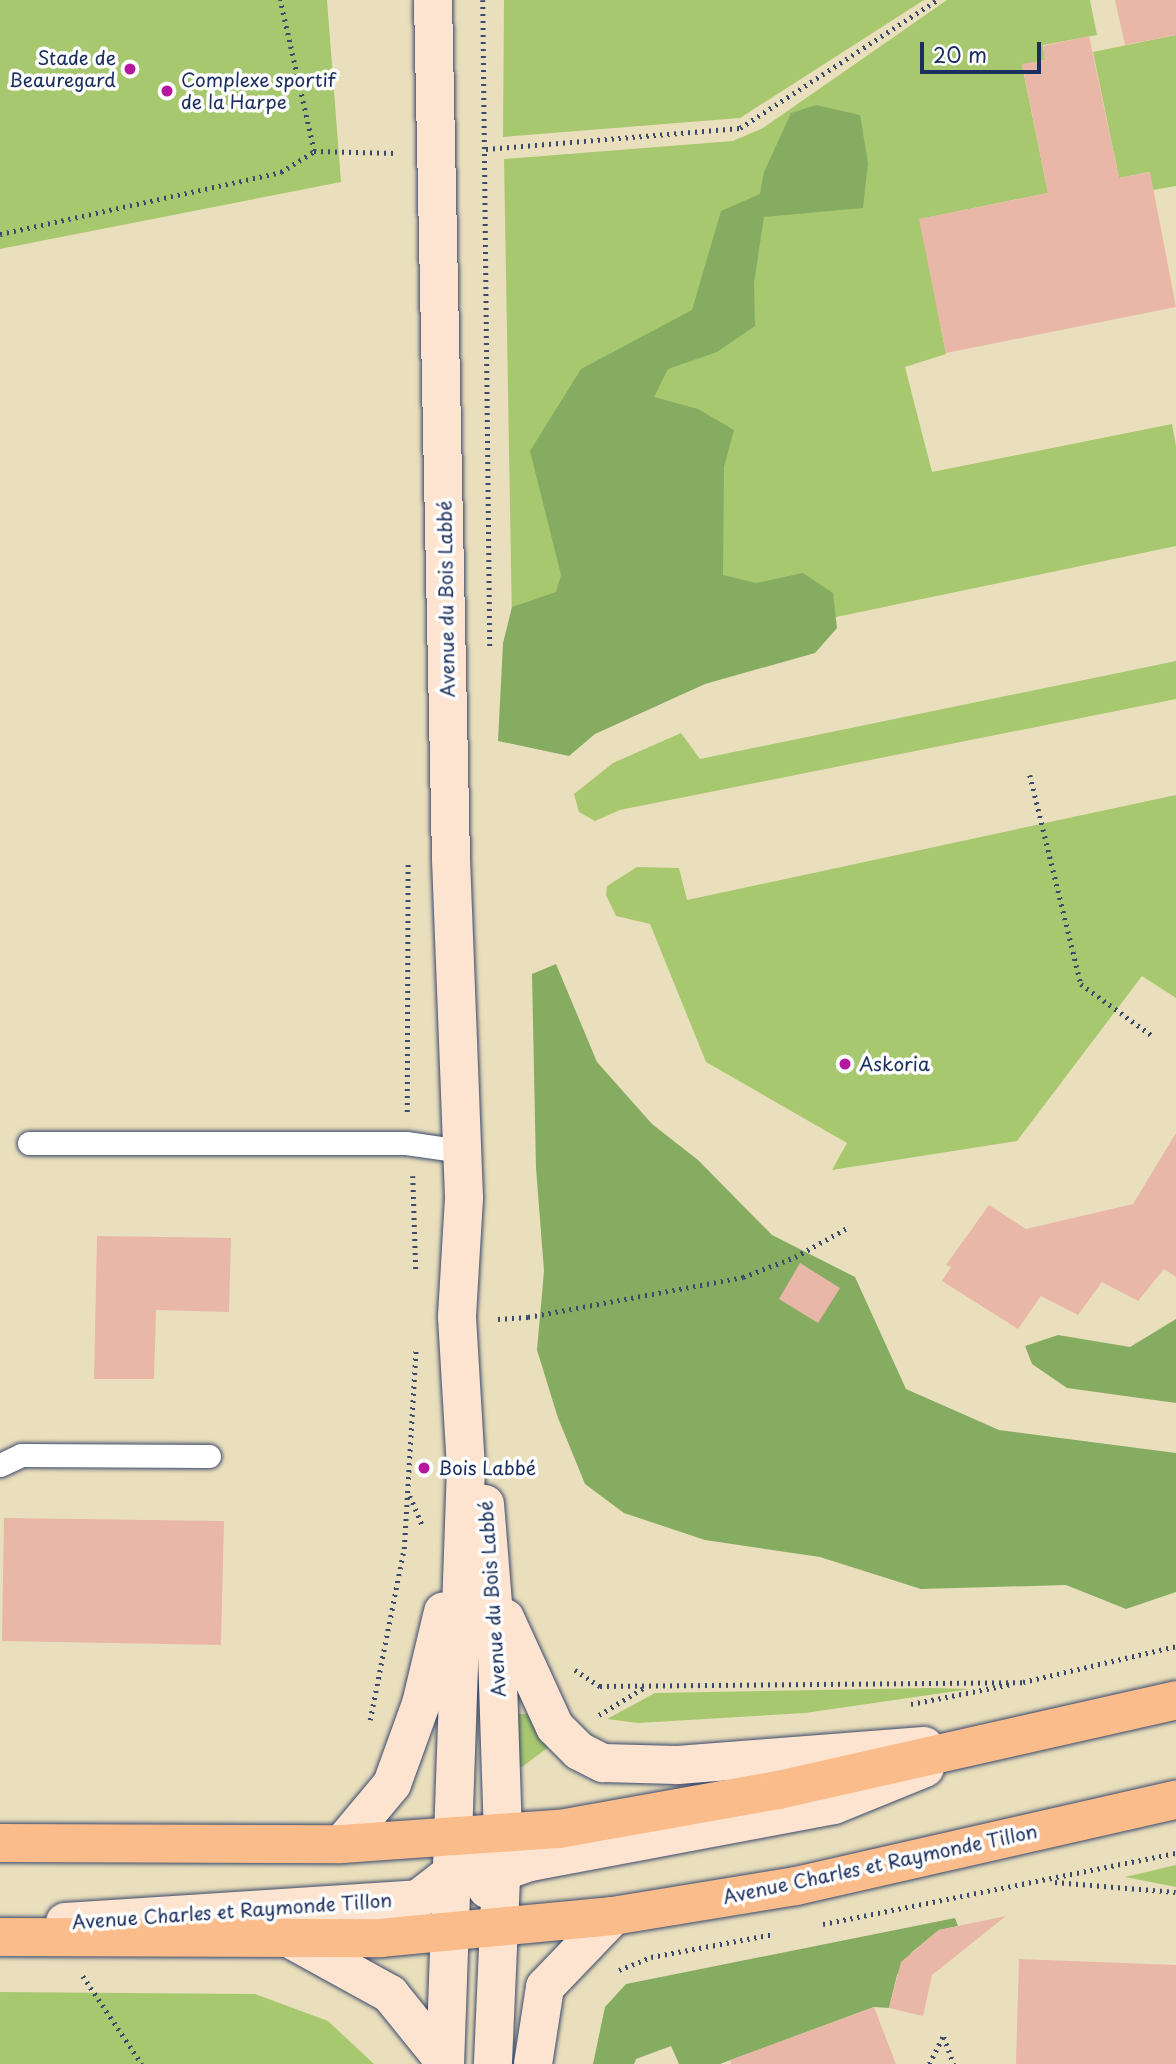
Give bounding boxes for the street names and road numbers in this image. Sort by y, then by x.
street label: Avenue du Bois Labbé [433,500,459,698]
street label: Avenue du Bois Labbé [474,1499,510,1699]
street label: Avenue Charles et Raymonde Tillon [719,1819,1041,1909]
street label: Avenue Charles et Raymonde Tillon [69,1888,395,1934]

